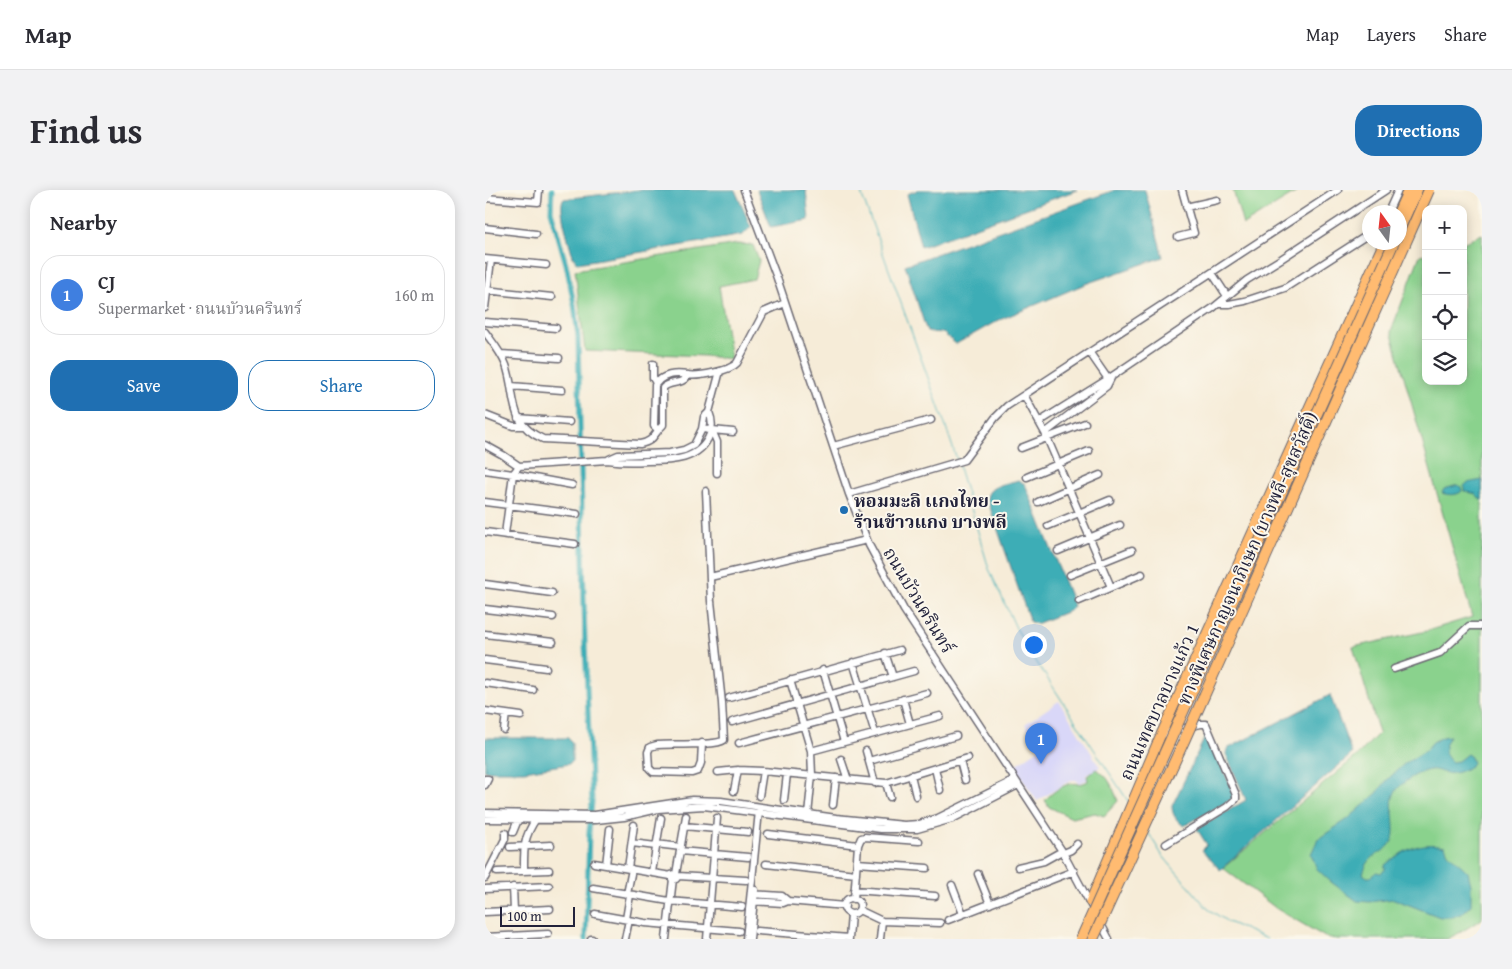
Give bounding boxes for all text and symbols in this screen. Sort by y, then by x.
text: Map [25,17,72,52]
text: Map [1306,21,1339,48]
text: Layers [1367,21,1416,48]
text: Share [1444,21,1487,48]
text: Find us [30,105,143,156]
button: Directions [1355,105,1482,156]
north arrow [1362,205,1407,250]
map controls [1422,205,1467,385]
button: + [1422,205,1467,250]
text: Nearby [50,207,117,238]
button: − [1422,250,1467,295]
text: CJ [98,268,115,296]
text: 1 [63,283,71,307]
text: 160 m [394,283,434,307]
button: locate [1422,295,1467,340]
text: Supermarket · ถนนบัวนครินทร์ [98,296,302,320]
button: layers [1422,340,1467,385]
button: Save [50,360,238,411]
button: Share [248,360,435,411]
street label: ทางพิเศษกาญจนาภิเษก (บางพลี-สุขสวัสดิ์) [1170,407,1324,709]
place label: หอมมะลิ เเกงไทย - ร้านข้าวแกง บางพลี [854,487,1007,535]
marker: หอมมะลิ เเกงไทย - ร้านข้าวแกง บางพลี [838,504,850,516]
street label: ถนนบัวนครินทร์ [877,542,962,659]
street label: ถนนเทศบาลบางแก้ว 1 [1112,619,1206,785]
your location [1021,632,1047,658]
pin: 1 [1025,723,1057,764]
scale bar [500,904,575,927]
text: 100 m [507,906,542,926]

